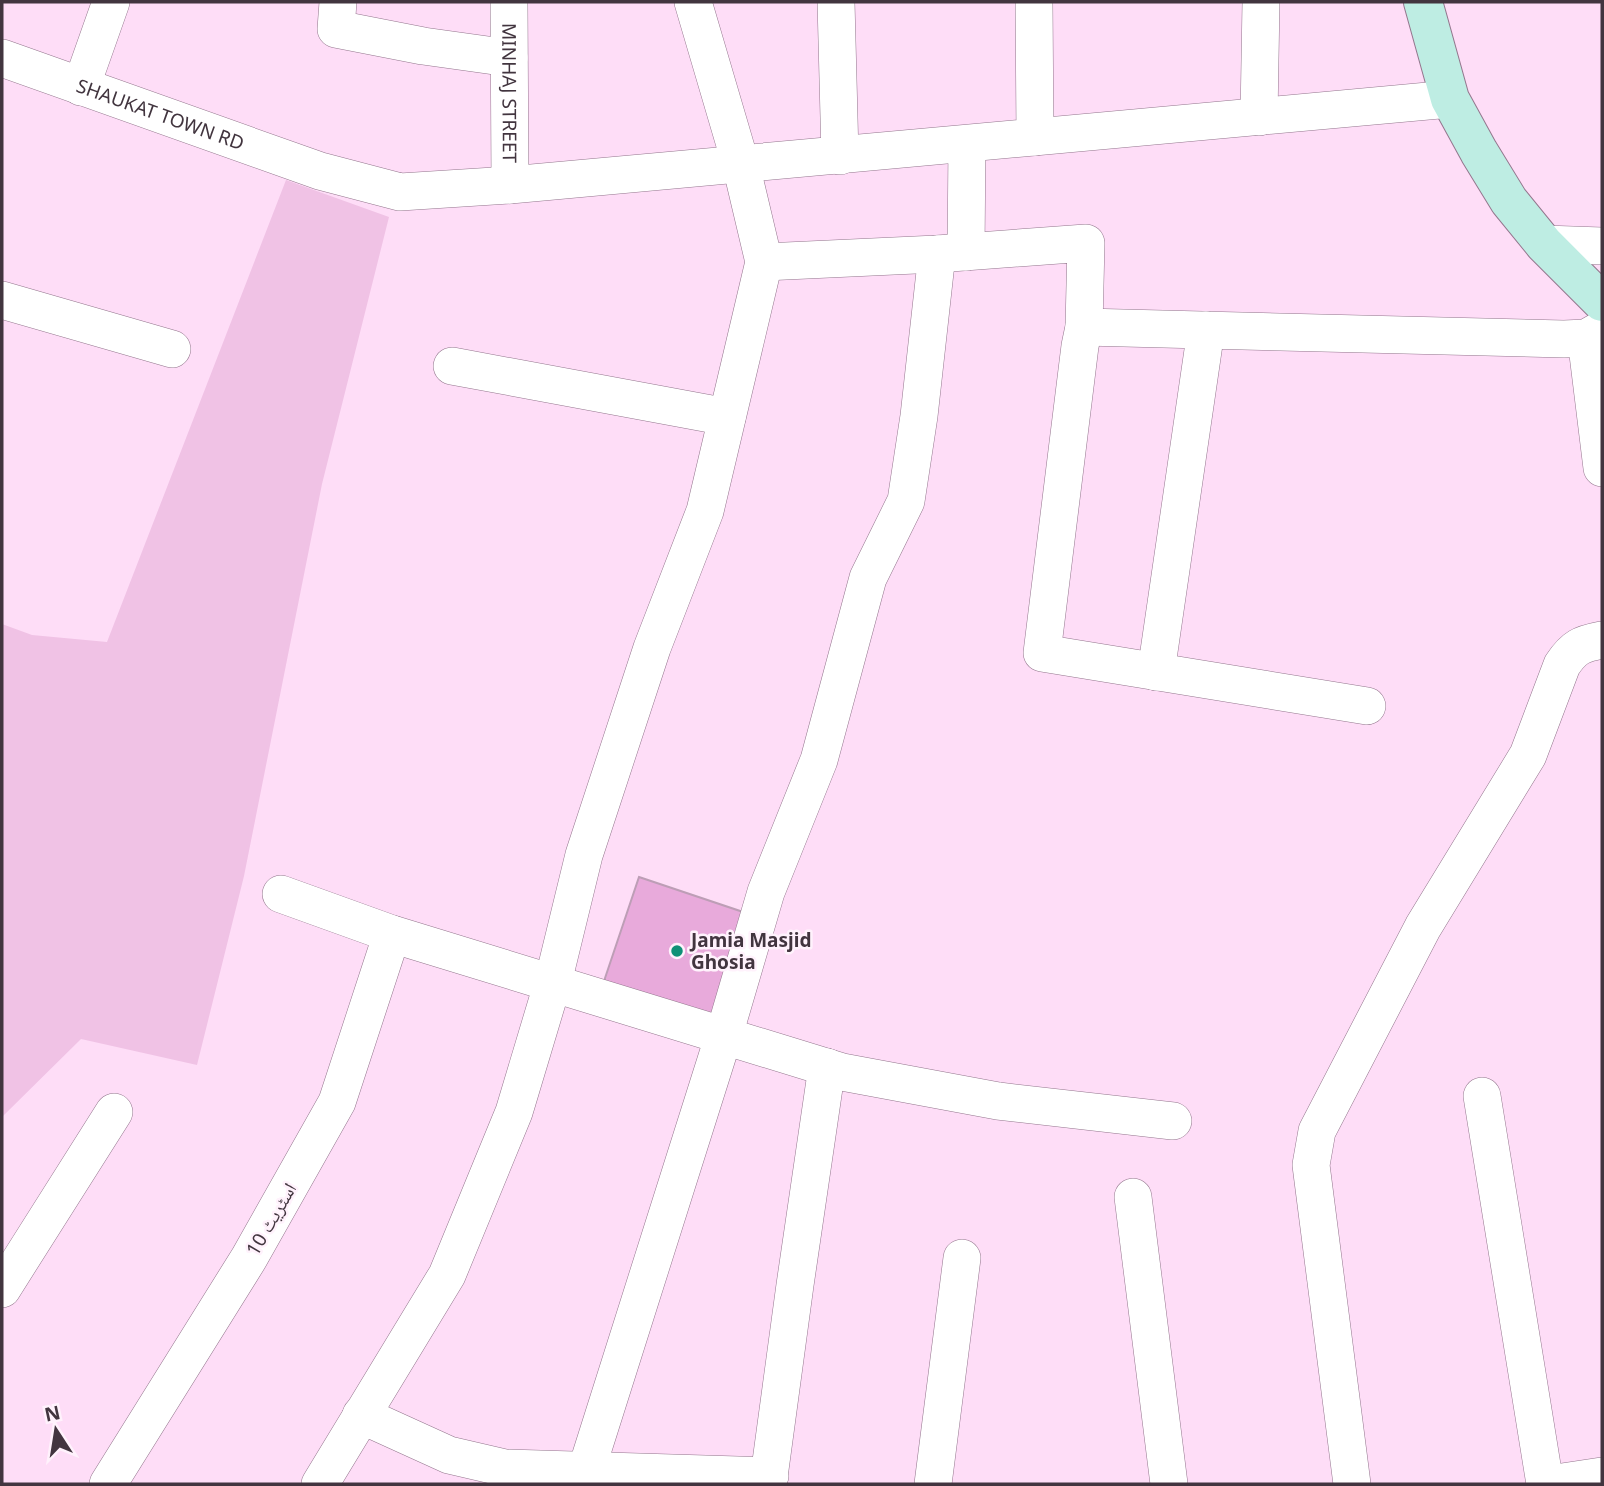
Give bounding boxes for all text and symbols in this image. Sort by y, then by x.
street label: MINHAJ STREET [496,23,523,164]
street label: SHAUKAT TOWN RD [73,72,248,156]
place label: Jamia Masjid Ghosia [689,927,811,975]
marker: Jamia Masjid Ghosia [669,943,685,959]
street label: اسٹریٹ 10 [240,1178,302,1260]
north arrow [21,1395,91,1465]
text: N [42,1399,63,1428]

